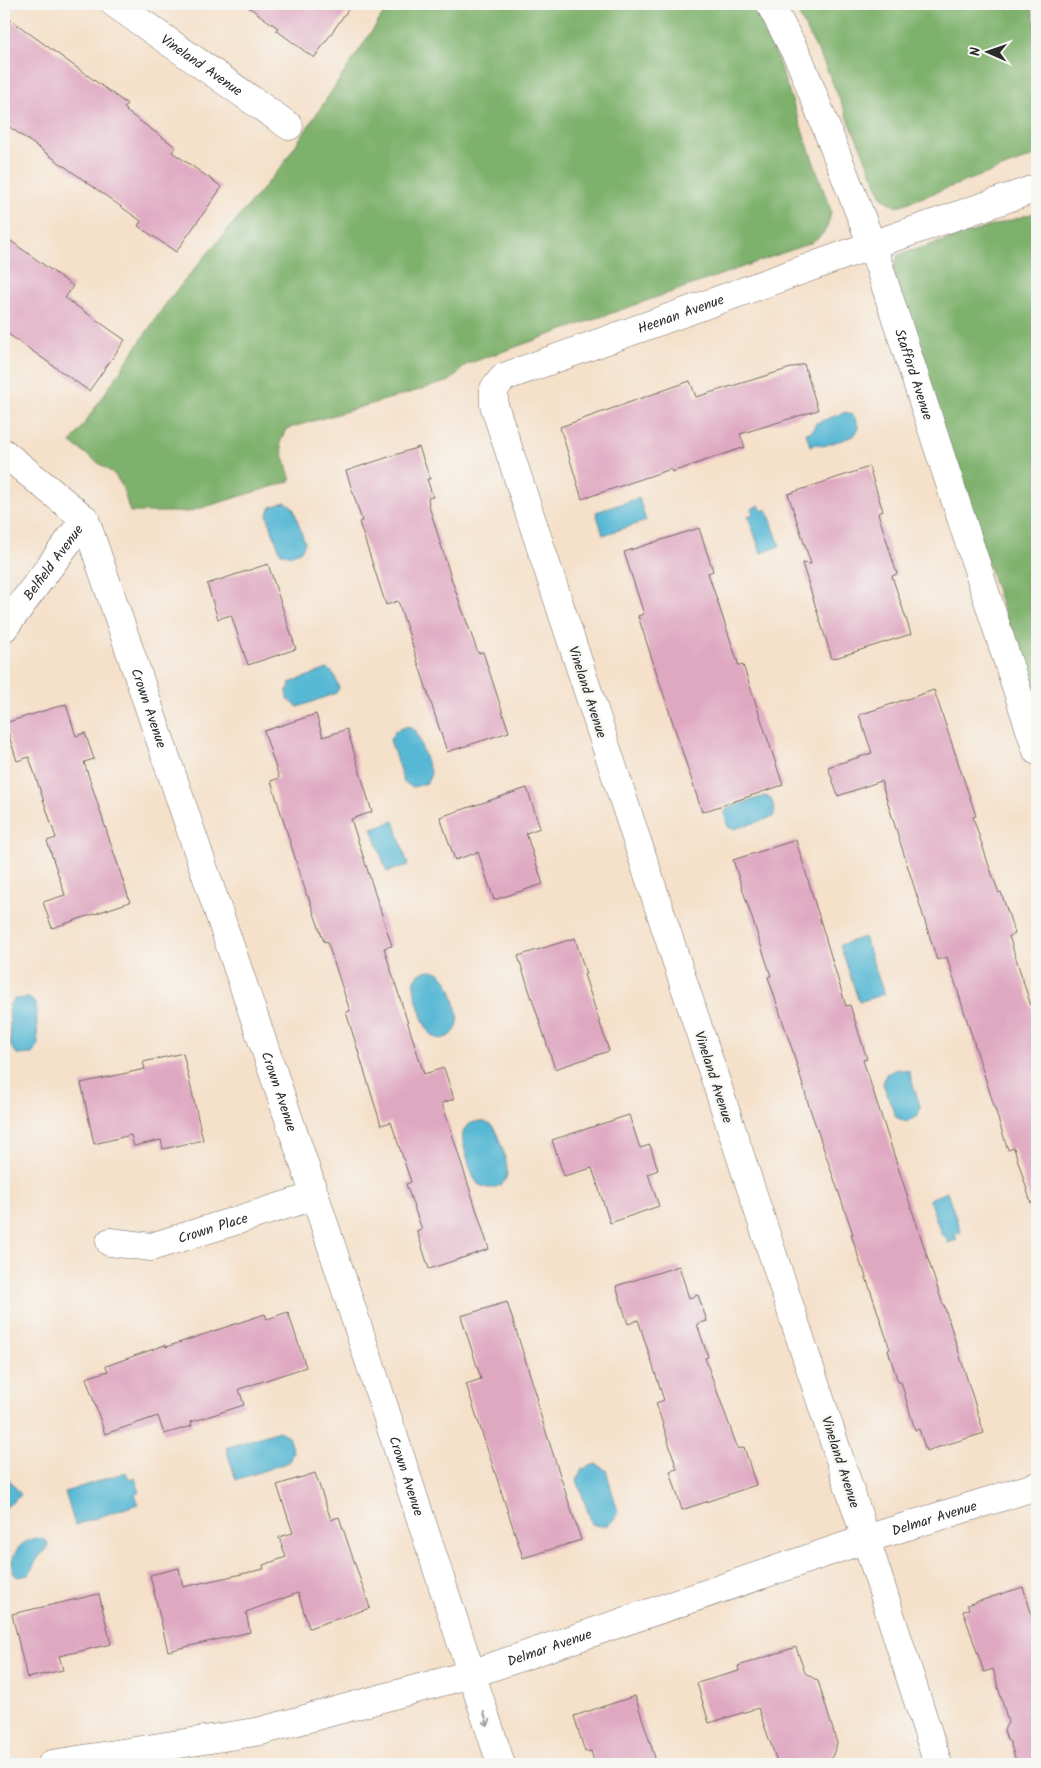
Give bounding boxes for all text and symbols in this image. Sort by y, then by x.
north arrow [964,28,1014,78]
street label: Vineland Avenue [156,29,247,103]
text: N [965,47,987,56]
street label: Heenan Avenue [635,289,728,340]
street label: Stafford Avenue [888,326,939,424]
street label: Belfield Avenue [18,520,90,605]
street label: Vineland Avenue [562,643,613,742]
street label: Crown Avenue [124,665,172,752]
street label: Vineland Avenue [688,1028,739,1127]
street label: Crown Avenue [255,1049,303,1135]
street label: Crown Place [175,1207,251,1250]
street label: Vineland Avenue [815,1413,866,1512]
street label: Crown Avenue [382,1433,429,1520]
street label: Delmar Avenue [889,1495,980,1542]
street label: Delmar Avenue [504,1623,596,1673]
one-way arrow [482,1711,491,1726]

